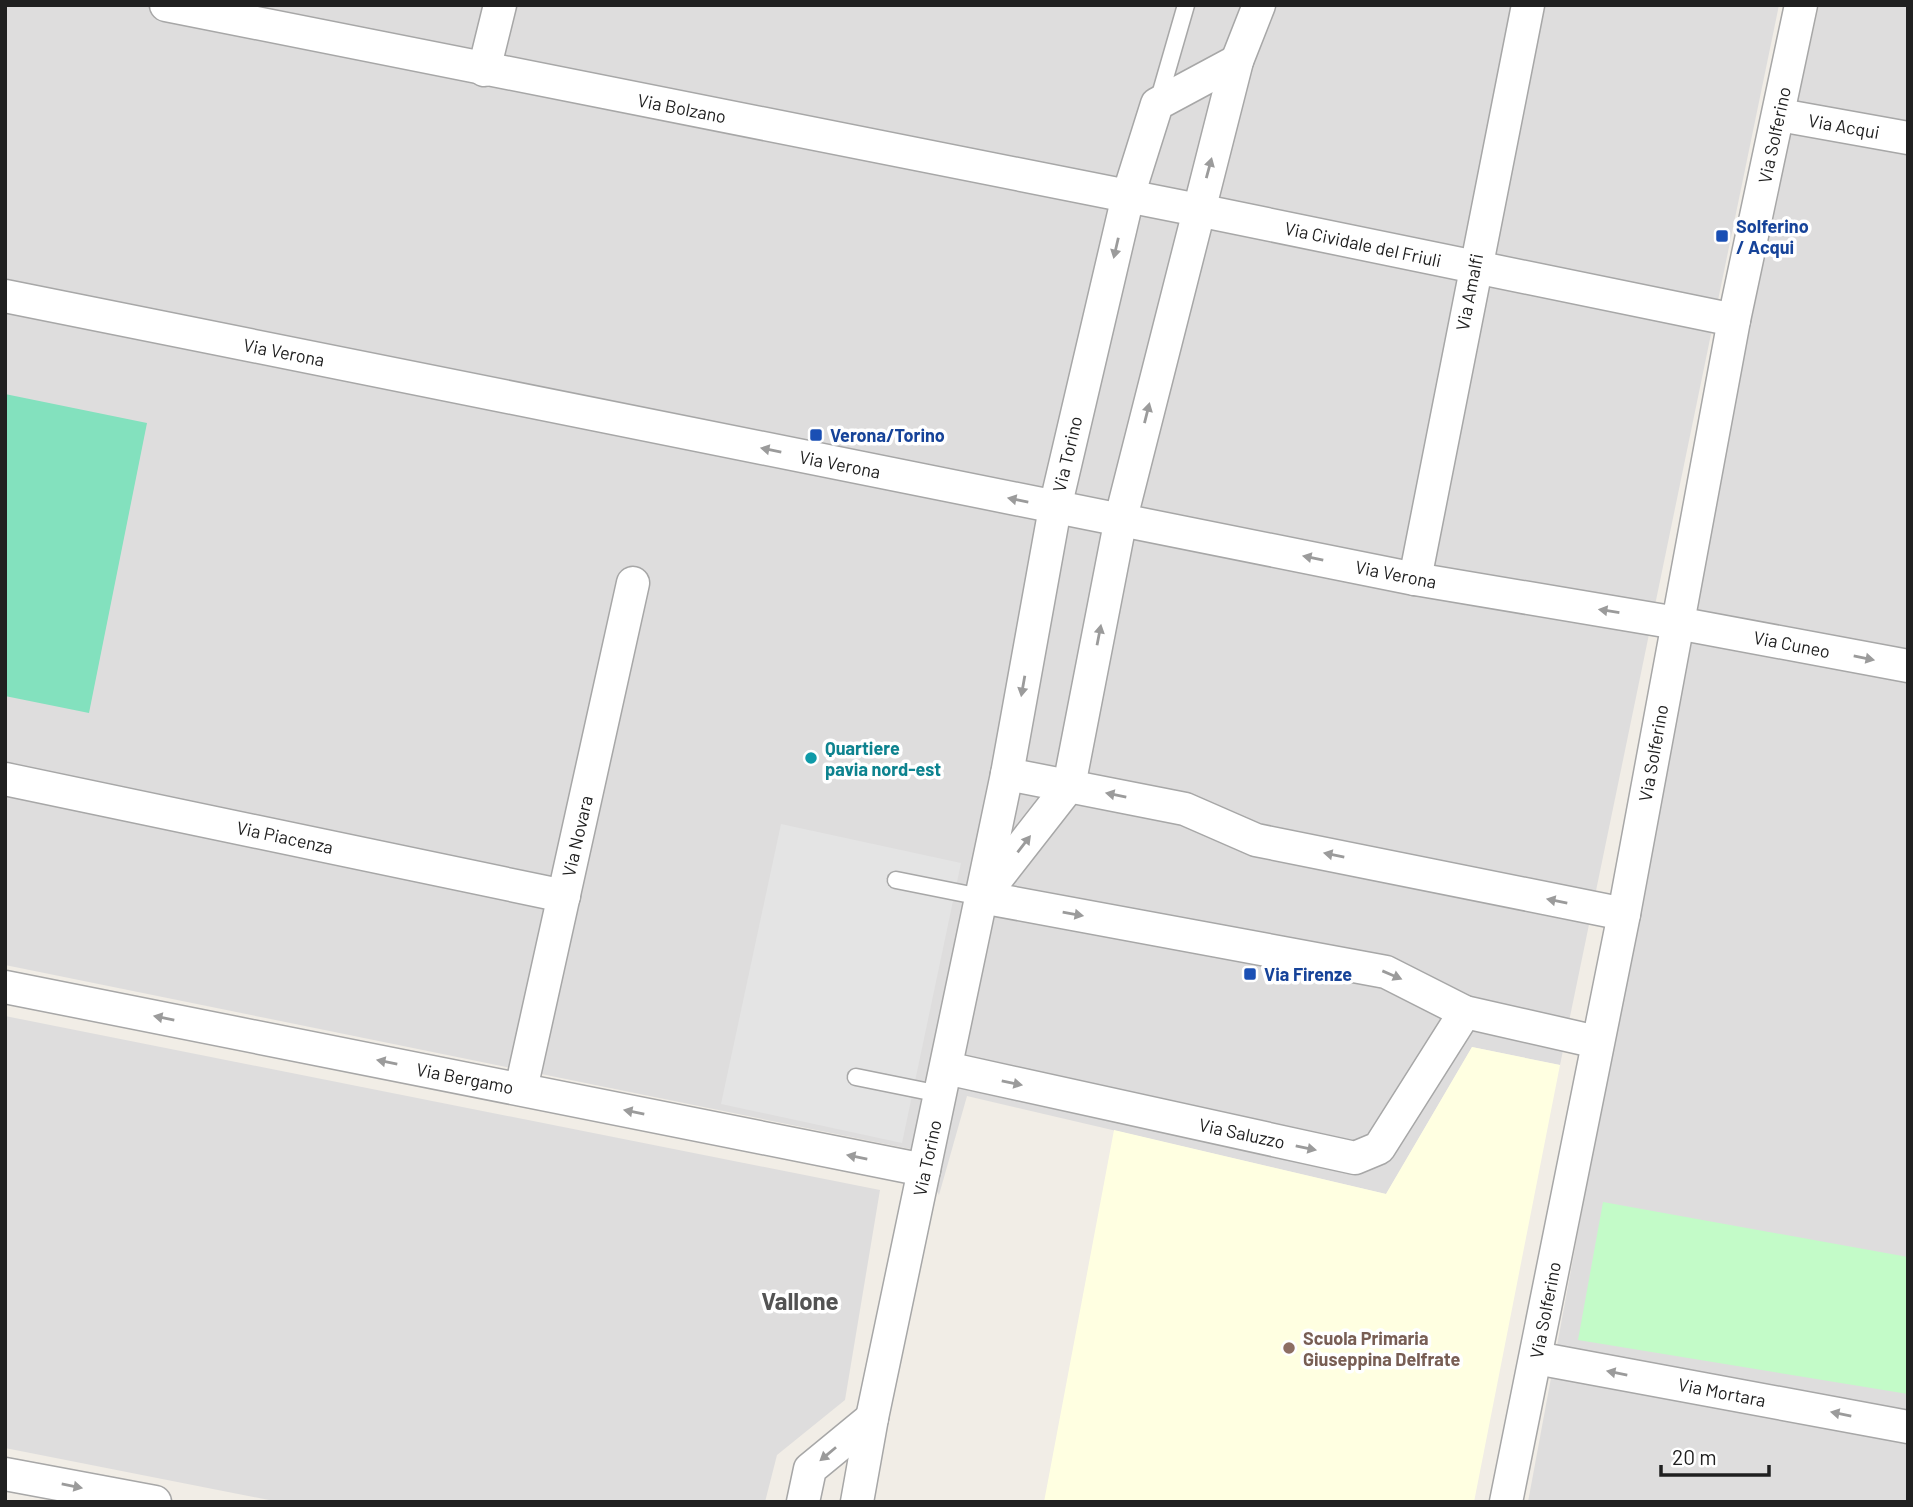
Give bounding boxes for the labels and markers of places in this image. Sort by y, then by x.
place label: Solferino / Acqui [1736,215,1809,258]
marker: Solferino / Acqui [1714,228,1730,244]
place label: Verona/Torino [830,424,945,446]
marker: Verona/Torino [808,427,824,443]
place label: Quartiere pavia nord-est [825,737,941,780]
marker: Quartiere pavia nord-est [803,750,819,766]
place label: Via Firenze [1264,963,1352,985]
marker: Via Firenze [1242,966,1258,982]
place label: Scuola Primaria Giuseppina Delfrate [1303,1327,1460,1370]
marker: Scuola Primaria Giuseppina Delfrate [1281,1340,1297,1356]

